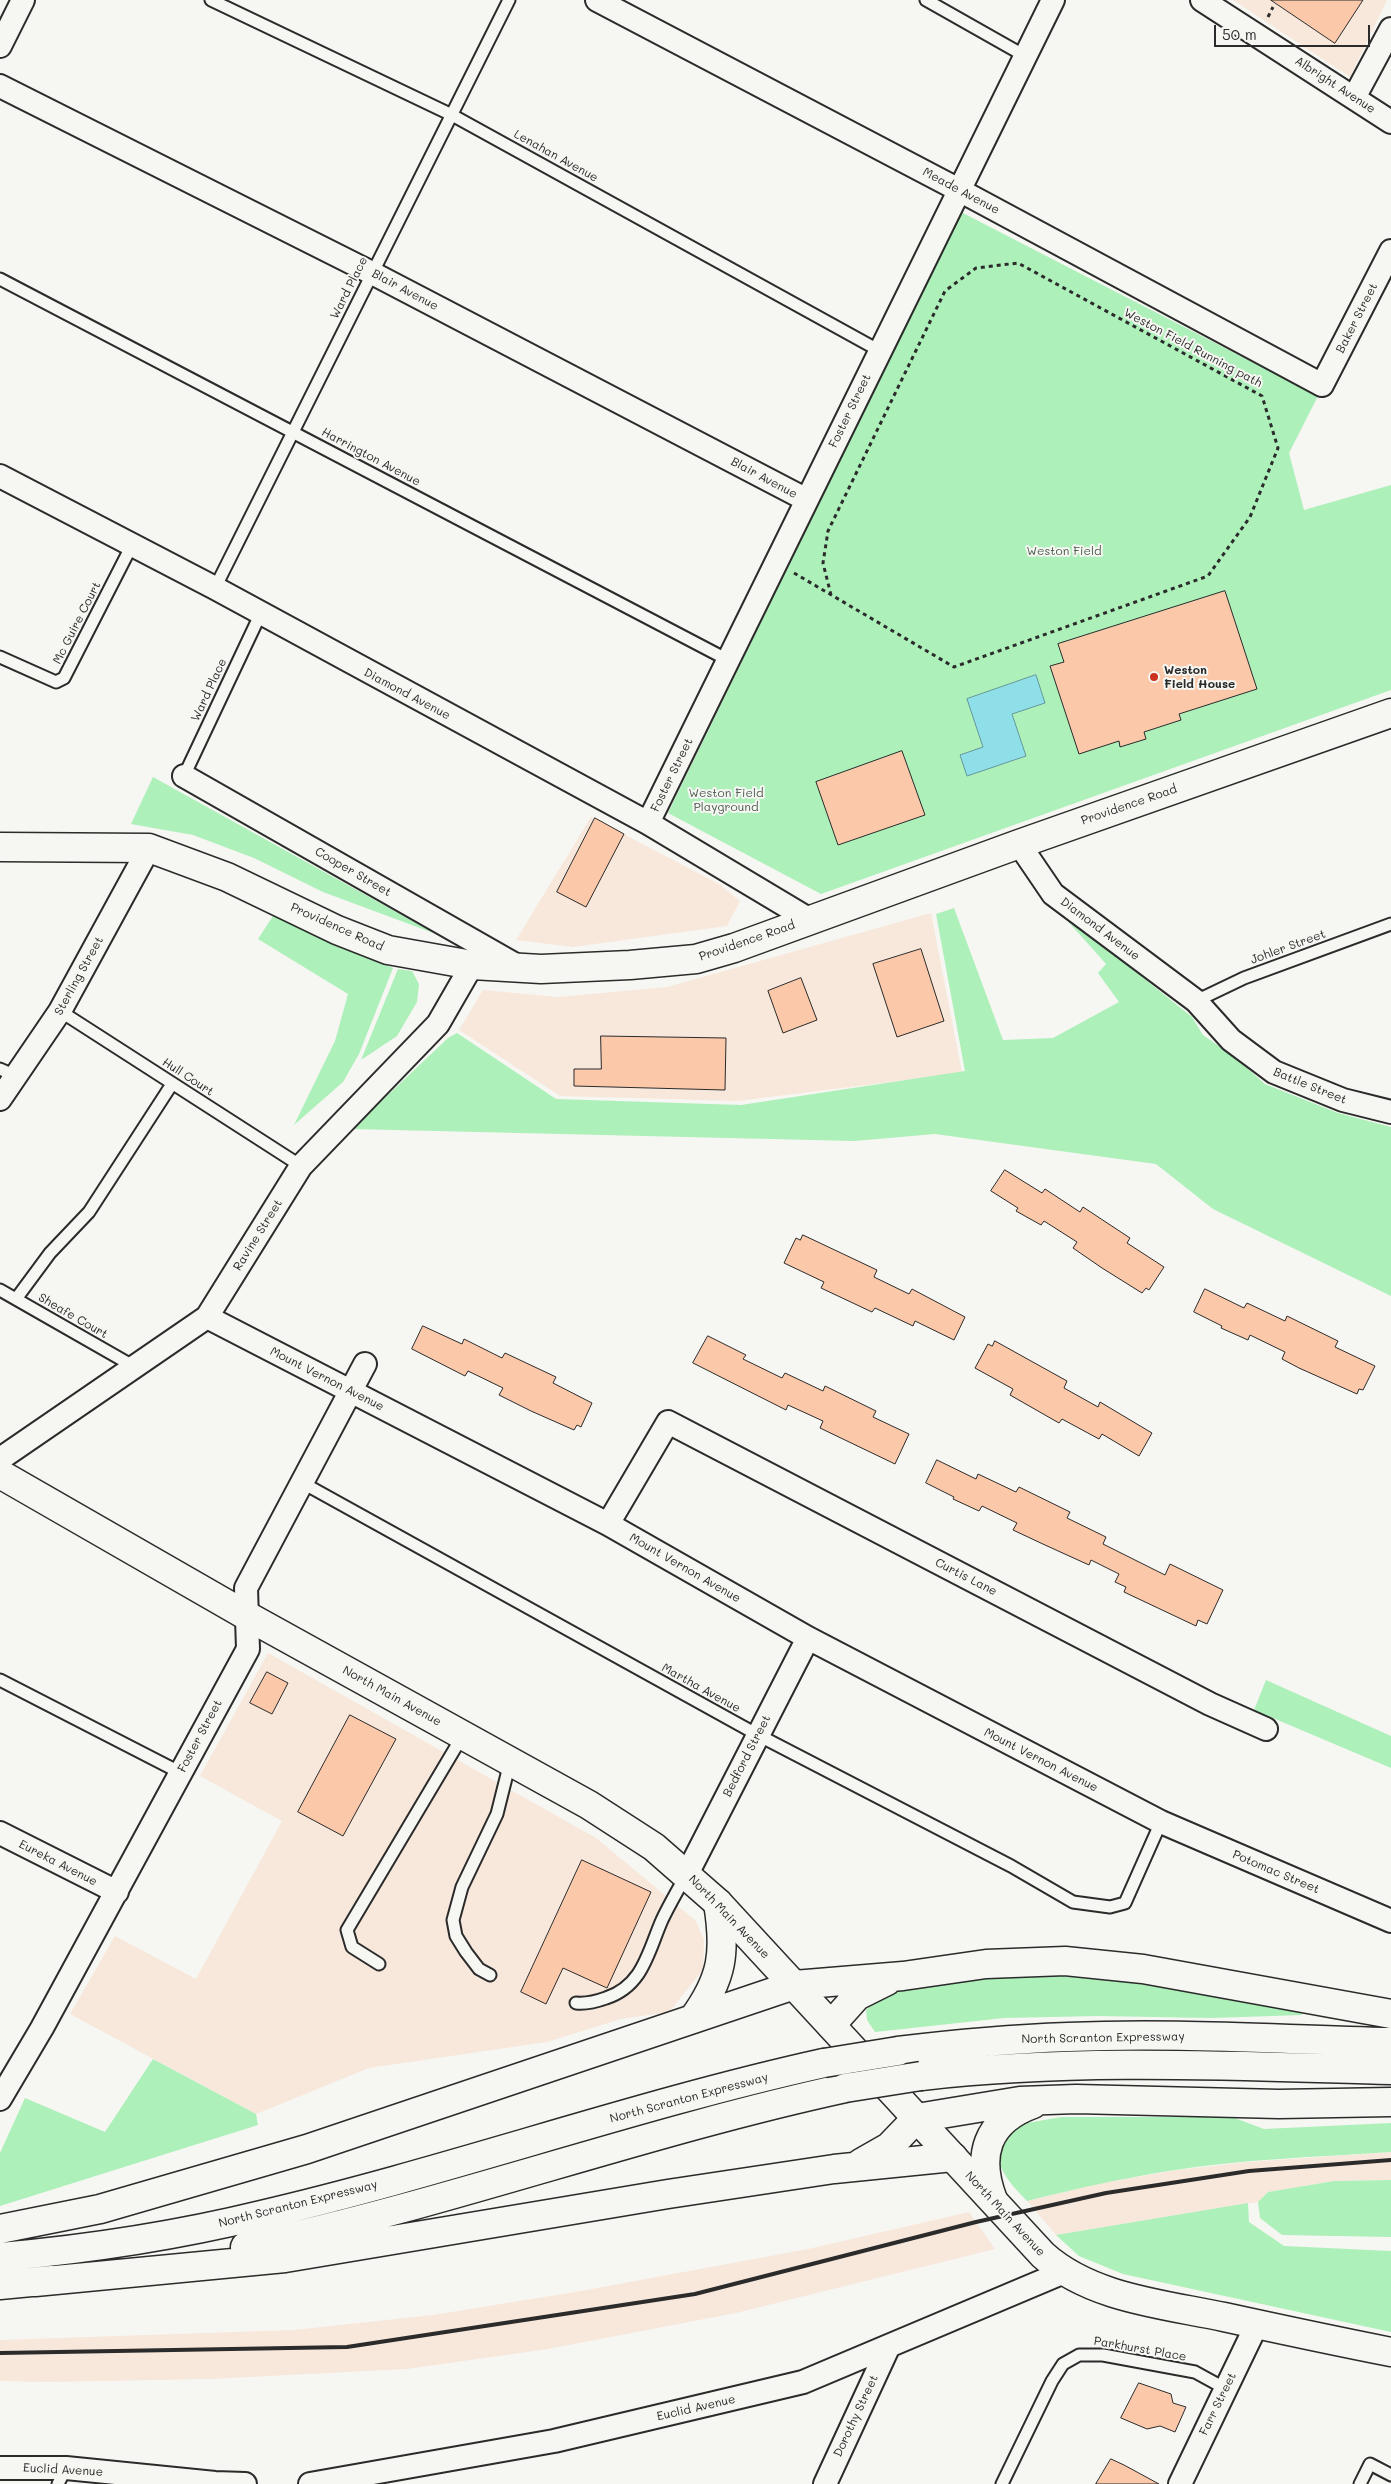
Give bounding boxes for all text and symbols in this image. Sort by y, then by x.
scale bar [1216,15,1372,47]
text: 50 m [1222,24,1257,44]
street label: Albright Avenue [1292,54,1378,116]
street label: Lenahan Avenue [511,127,601,185]
street label: Meade Avenue [920,165,1002,217]
street label: Ward Place [327,255,371,321]
street label: Blair Avenue [369,267,441,313]
street label: Baker Street [1333,281,1381,355]
street label: Weston Field Running path [1121,305,1265,391]
street label: Foster Street [826,372,874,450]
street label: Harrington Avenue [319,425,423,489]
street label: Blair Avenue [728,455,800,501]
park label: Weston Field [1026,544,1102,558]
street label: Mc Guire Court [50,579,104,667]
street label: Ward Place [188,656,230,724]
place label: Weston Field House [1164,663,1235,691]
street label: Diamond Avenue [361,665,453,723]
marker: Weston Field House [1148,671,1160,683]
street label: Foster Street [648,736,696,814]
street label: Providence Road [1079,782,1179,828]
park label: Weston Field Playground [688,786,764,814]
street label: Cooper Street [312,844,394,900]
street label: Diamond Avenue [1057,894,1143,964]
street label: Providence Road [288,900,386,954]
street label: Providence Road [697,918,797,964]
street label: Johler Street [1248,927,1328,967]
street label: Sterling Street [51,934,107,1018]
street label: Hull Court [160,1055,216,1099]
street label: Battle Street [1271,1065,1349,1107]
street label: Ravine Street [230,1197,286,1273]
street label: Sheafe Court [36,1290,110,1342]
street label: Mount Vernon Avenue [268,1344,386,1414]
street label: Mount Vernon Avenue [627,1530,743,1606]
street label: Curtis Lane [933,1555,999,1599]
street label: Martha Avenue [659,1660,743,1716]
street label: North Main Avenue [340,1663,444,1729]
street label: Foster Street [175,1697,225,1775]
street label: Bedford Street [720,1713,774,1799]
street label: Mount Vernon Avenue [982,1725,1100,1795]
street label: Eureka Avenue [16,1837,100,1889]
street label: Potomac Street [1230,1847,1322,1897]
street label: North Main Avenue [685,1872,773,1962]
street label: North Scranton Expressway [1021,2029,1185,2047]
street label: North Scranton Expressway [608,2070,770,2126]
street label: North Main Avenue [962,2169,1048,2259]
street label: North Scranton Expressway [217,2177,379,2231]
street label: Parkhurst Place [1093,2334,1187,2364]
street label: Farr Street [1197,2370,1239,2438]
street label: Dorothy Street [831,2373,881,2459]
street label: Euclid Avenue [655,2392,737,2424]
street label: Euclid Avenue [23,2461,103,2479]

